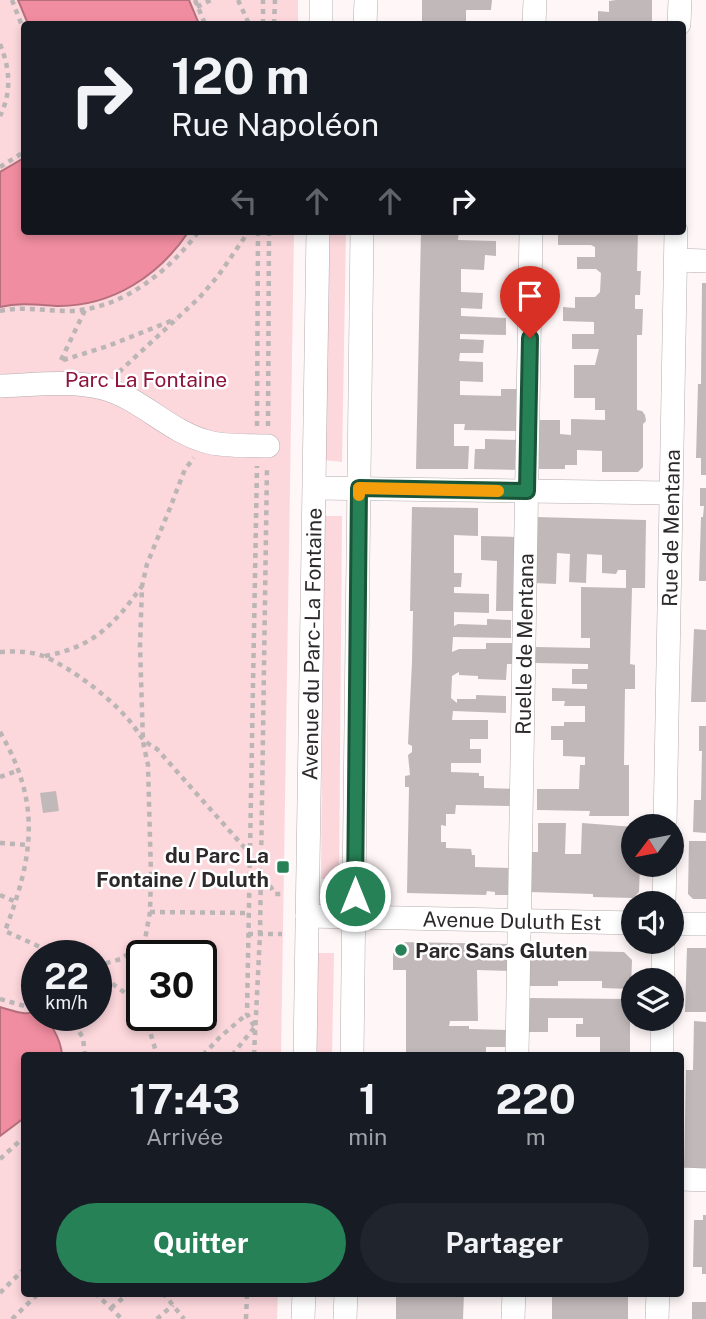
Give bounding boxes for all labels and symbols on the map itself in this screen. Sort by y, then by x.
pin [500,266,560,338]
park label: Parc La Fontaine [65,367,227,392]
street label: Rue de Mentana [657,449,684,607]
street label: Avenue du Parc-La Fontaine [297,508,326,780]
street label: Ruelle de Mentana [510,553,538,735]
north arrow [621,814,684,877]
place label: du Parc La Fontaine / Duluth [96,843,269,892]
marker: du Parc La Fontaine / Duluth [275,859,291,875]
position arrow [318,859,392,933]
street label: Avenue Duluth Est [422,906,602,935]
place label: Parc Sans Gluten [415,938,588,963]
speed limit sign: 30 [126,940,217,1031]
marker: Parc Sans Gluten [393,942,409,958]

